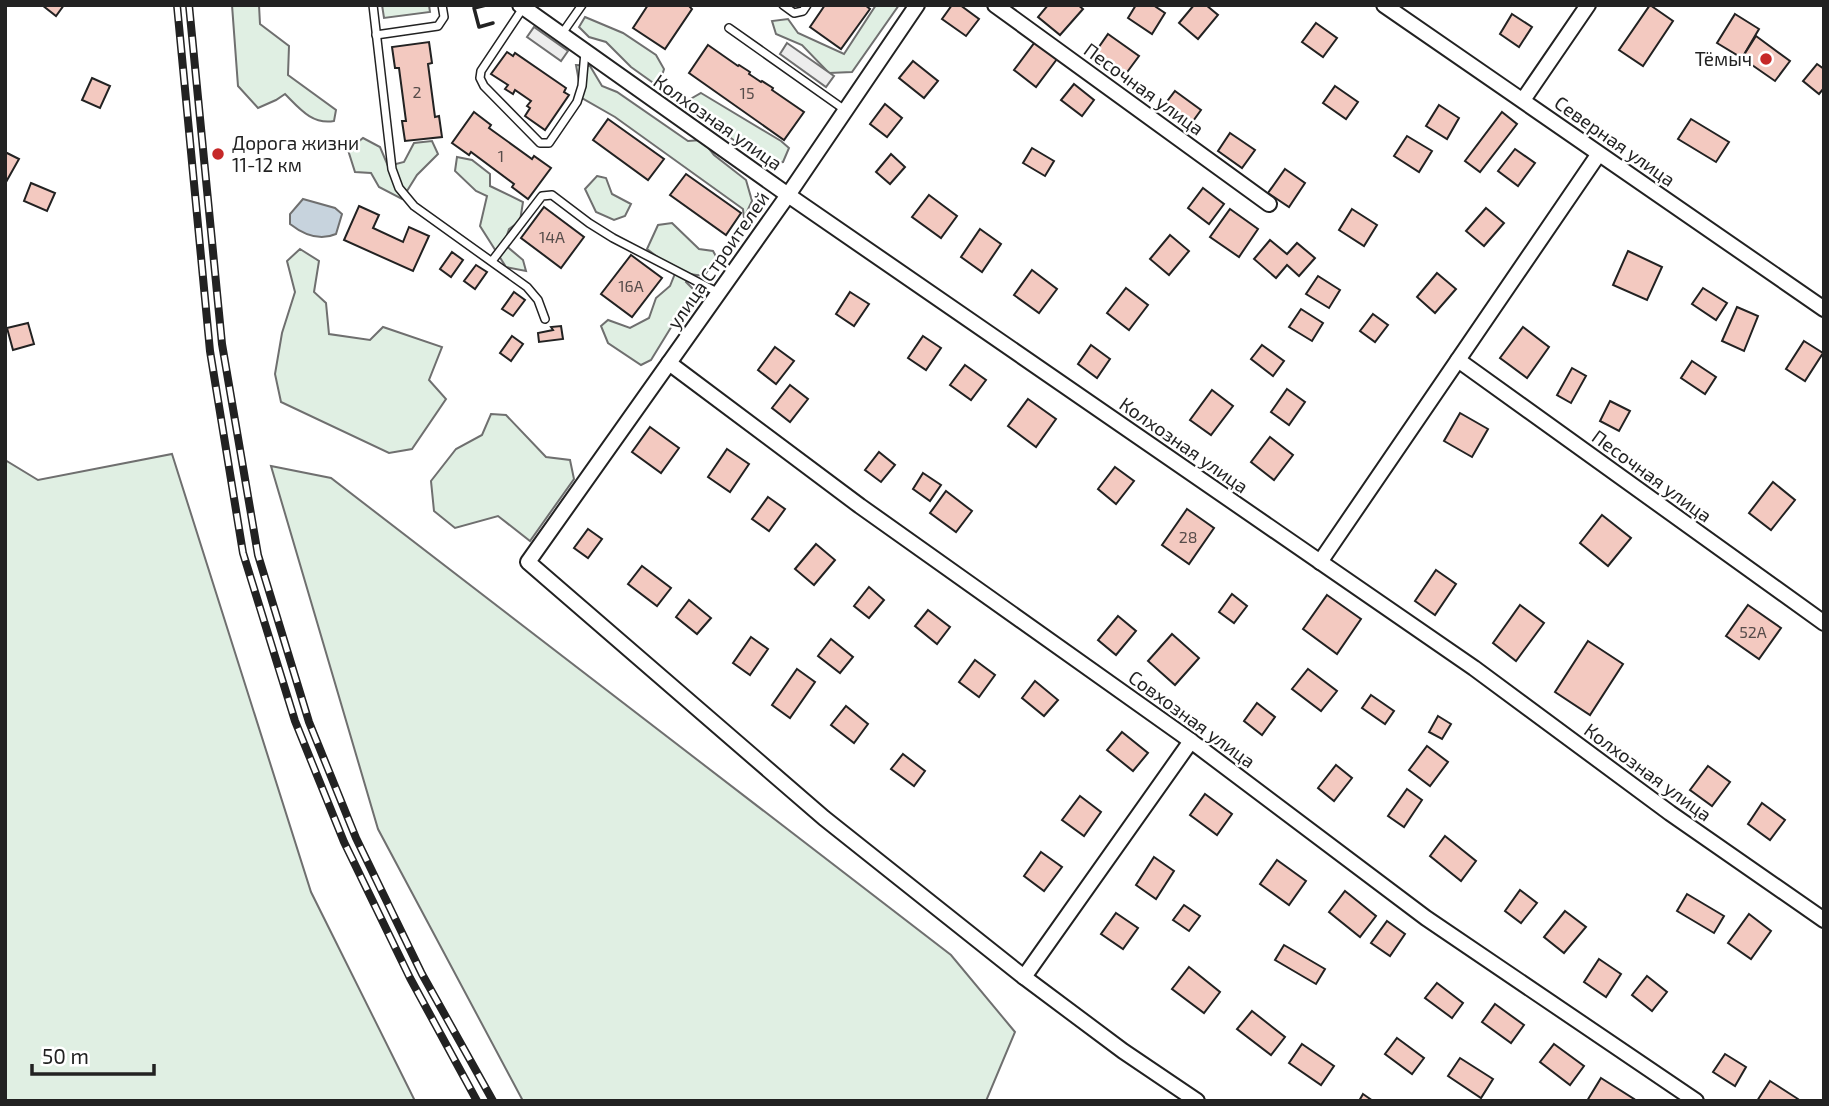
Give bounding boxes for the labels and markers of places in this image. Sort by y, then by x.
place label: Тёмыч [1695,47,1752,70]
marker: Тёмыч [1758,51,1774,67]
place label: Дорога жизни 11-12 км [232,131,359,176]
marker: Дорога жизни 11-12 км [210,146,226,162]

